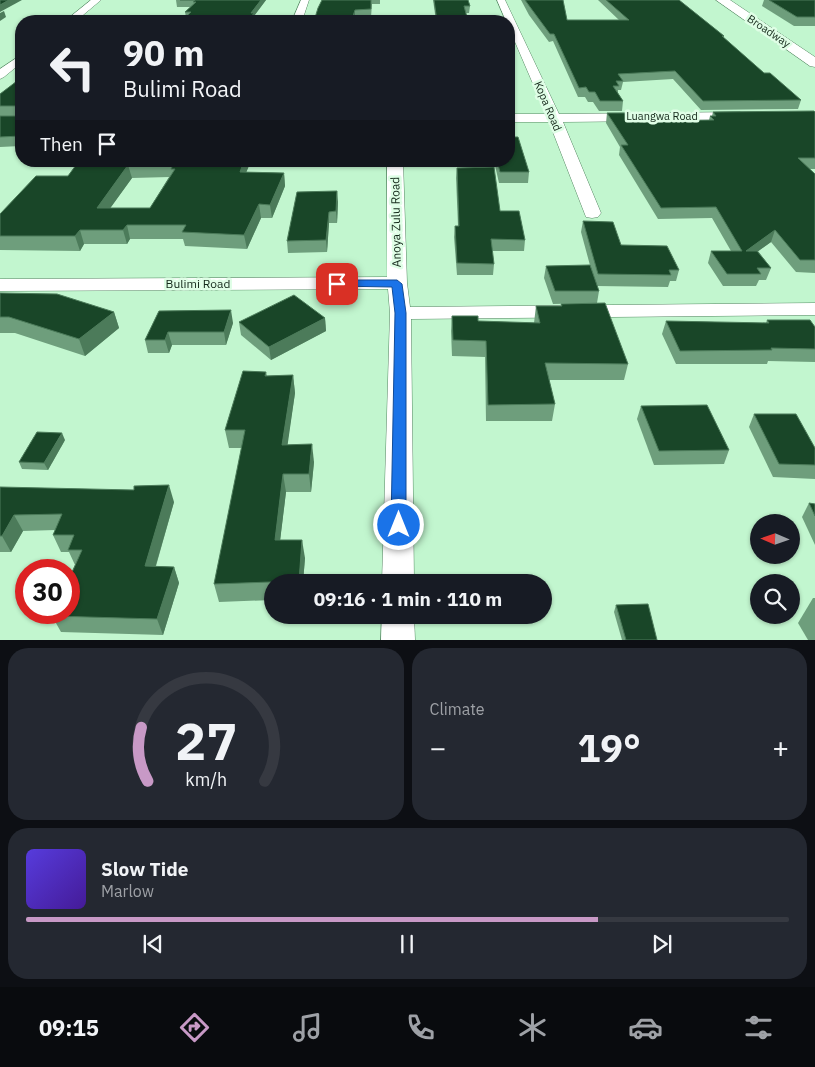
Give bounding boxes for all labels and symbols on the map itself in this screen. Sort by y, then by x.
street label: Broadway [745,11,794,51]
street label: Kopa Road [531,79,565,133]
street label: Luangwa Road [626,109,698,123]
street label: Anoya Zulu Road [387,177,404,267]
pin [316,263,358,305]
street label: Bulimi Road [166,276,230,291]
position arrow [372,498,424,550]
north arrow [750,514,800,564]
speed limit sign: 30 [15,559,80,624]

